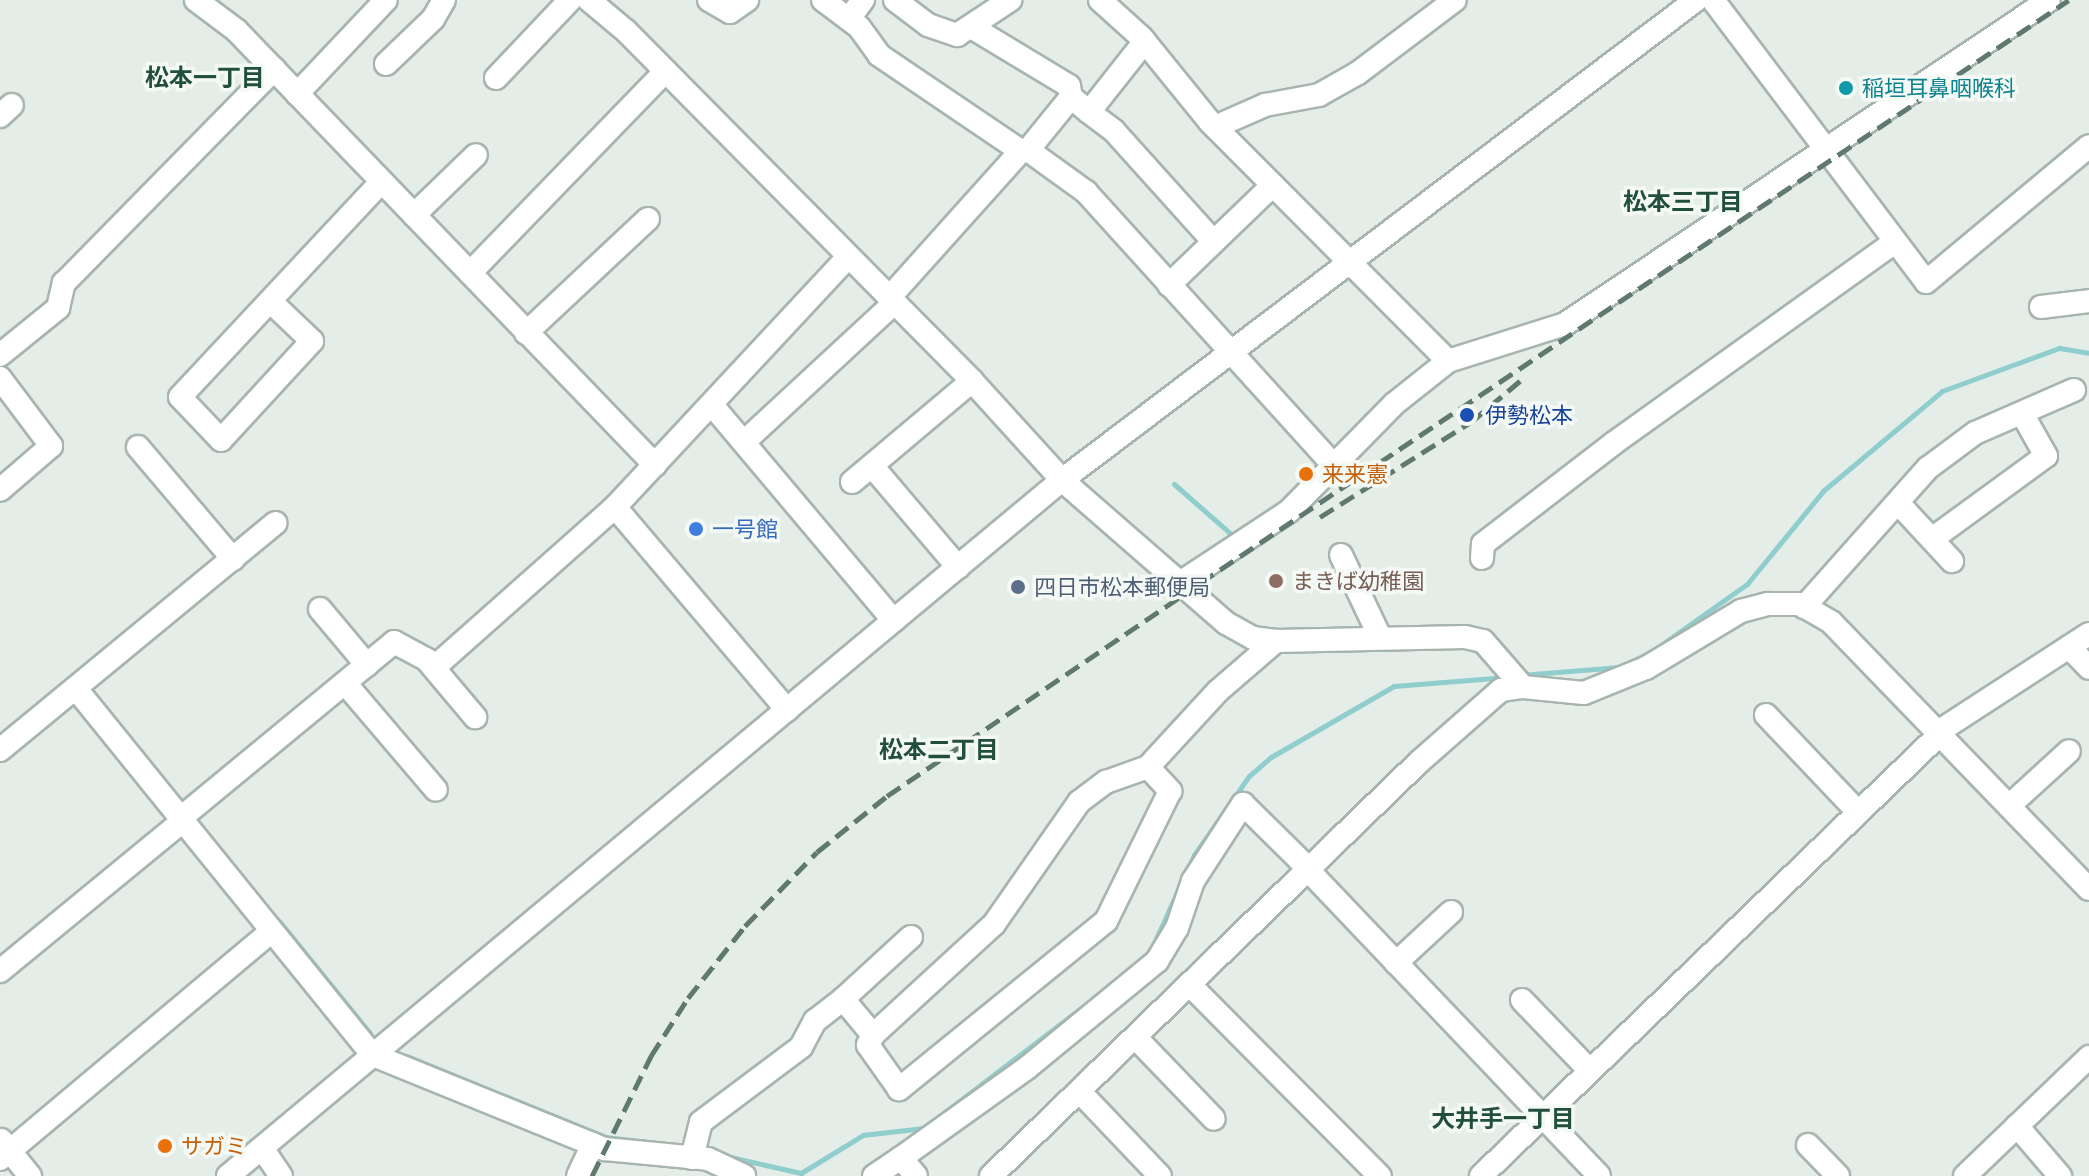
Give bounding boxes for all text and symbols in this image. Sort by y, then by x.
district label: 松本一丁目 [145,63,265,91]
place label: 稲垣耳鼻咽喉科 [1862,75,2016,101]
marker: 稲垣耳鼻咽喉科 [1837,79,1855,97]
district label: 松本三丁目 [1623,187,1743,215]
place label: 伊勢松本 [1485,402,1573,428]
marker: 伊勢松本 [1456,404,1478,426]
place label: 来来憲 [1322,461,1388,487]
marker: 来来憲 [1297,465,1315,483]
place label: 一号館 [712,516,778,542]
marker: 一号館 [687,520,705,538]
place label: まきば幼稚園 [1292,568,1424,594]
marker: まきば幼稚園 [1267,572,1285,590]
place label: 四日市松本郵便局 [1034,574,1210,600]
marker: 四日市松本郵便局 [1009,578,1027,596]
district label: 松本二丁目 [879,735,999,763]
district label: 大井手一丁目 [1431,1104,1575,1132]
place label: サガミ [181,1133,247,1159]
marker: サガミ [156,1137,174,1155]

